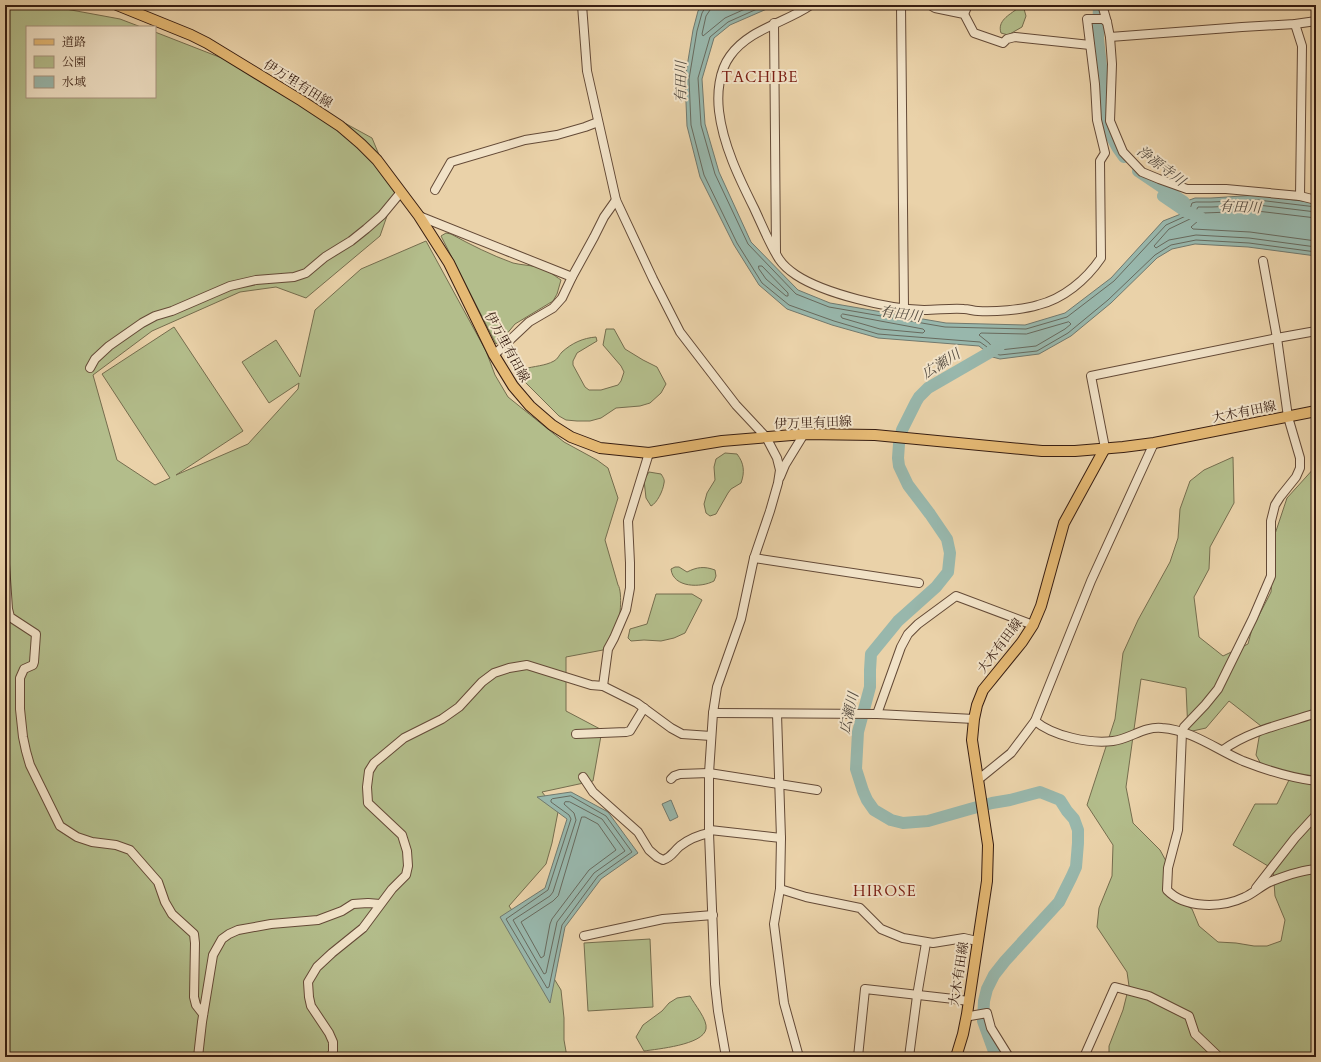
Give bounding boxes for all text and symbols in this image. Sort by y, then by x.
legend [26,26,156,98]
text: 道路 [62,34,86,50]
text: 公園 [62,54,86,70]
street label: 伊万里有田線 [260,56,336,112]
water label: 有田川 [671,59,691,103]
district label: TACHIBE [721,67,799,87]
text: 水域 [62,74,86,90]
water label: 浄源寺川 [1133,142,1191,192]
water label: 有田川 [1219,196,1263,218]
water label: 有田川 [879,302,925,327]
street label: 伊万里有田線 [480,309,534,385]
water label: 広瀬川 [918,344,966,383]
street label: 大木有田線 [1210,397,1278,427]
street label: 伊万里有田線 [774,413,852,433]
street label: 大木有田線 [973,615,1027,677]
water label: 広瀬川 [835,688,863,736]
district label: HIROSE [853,881,917,901]
street label: 大木有田線 [945,940,973,1008]

